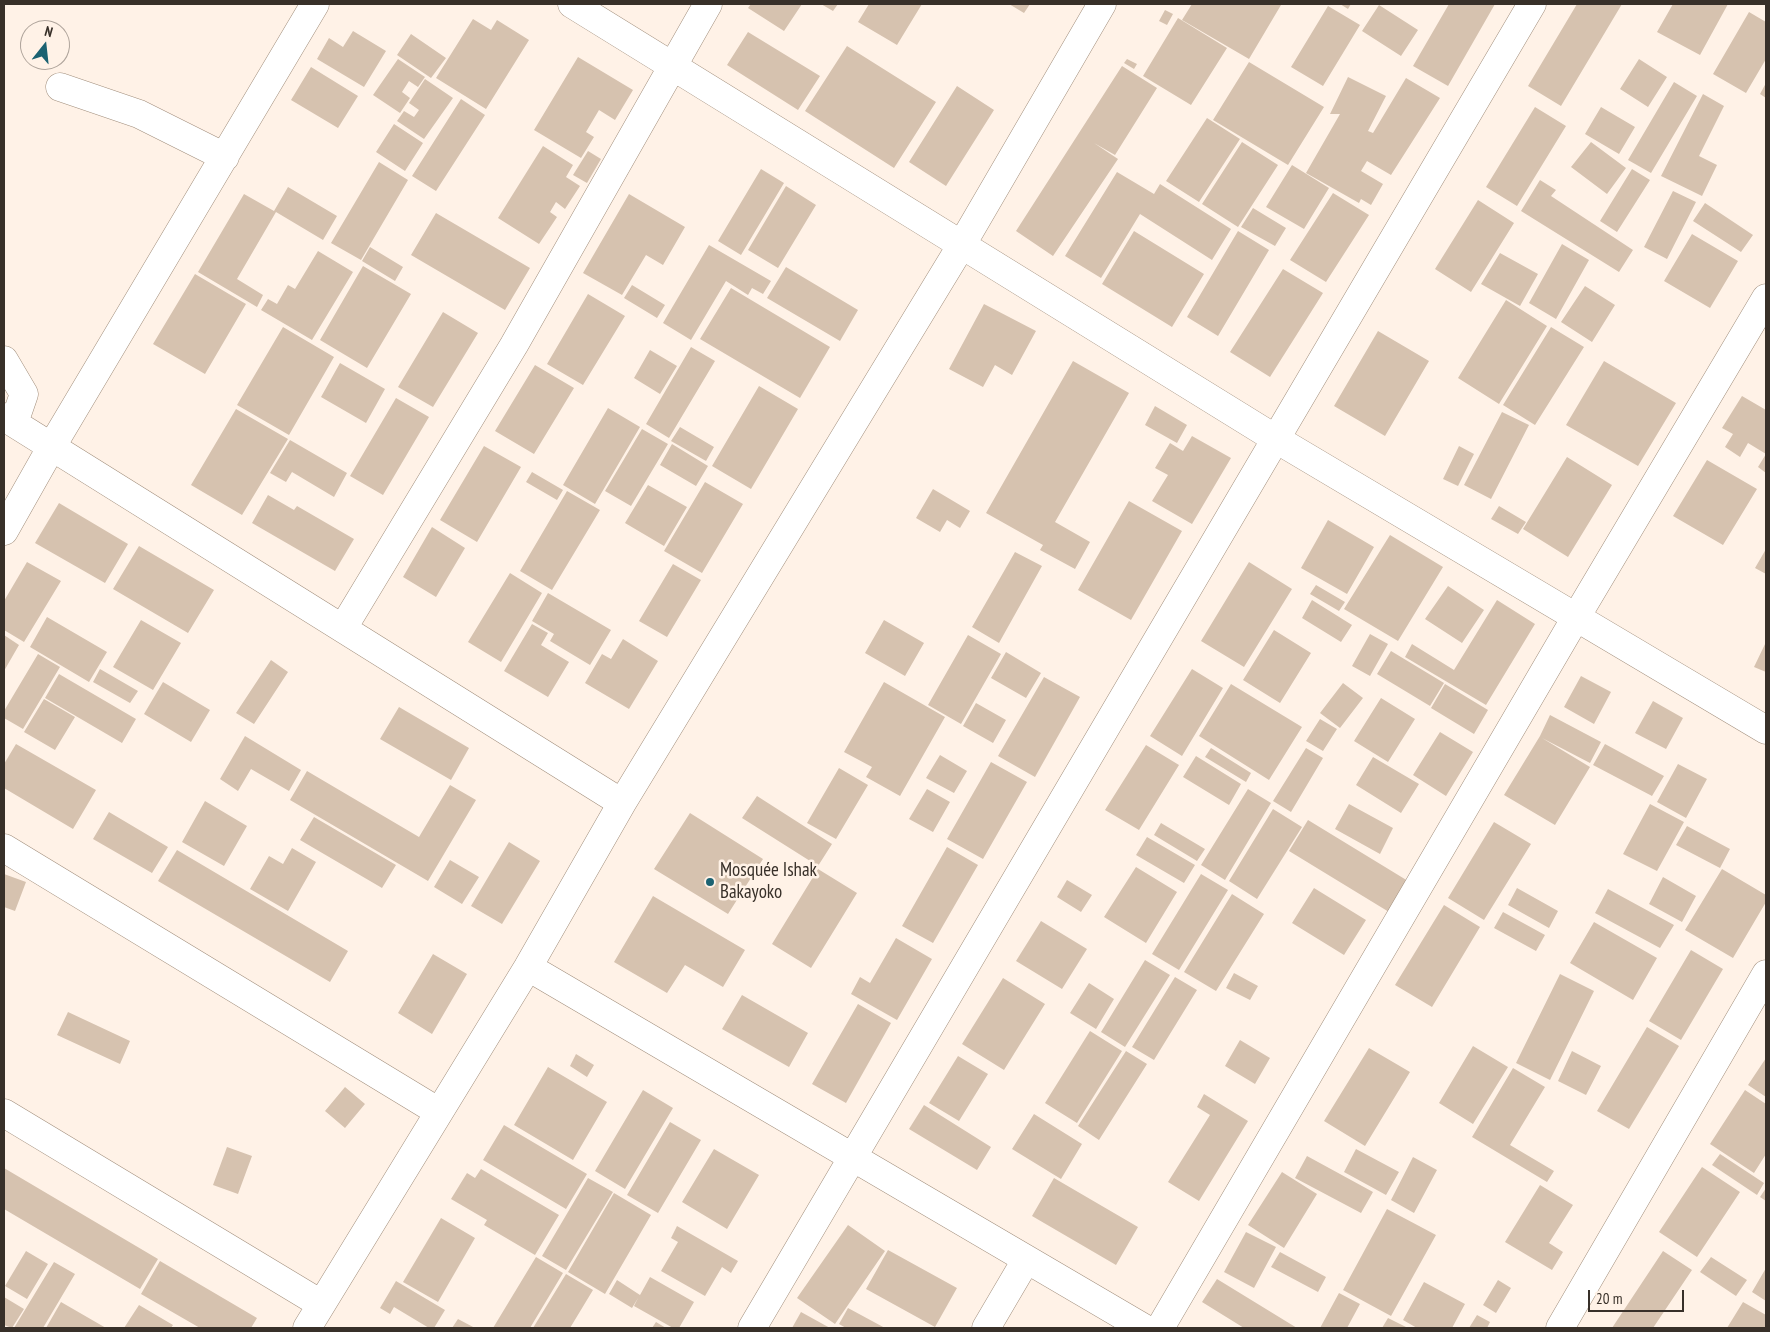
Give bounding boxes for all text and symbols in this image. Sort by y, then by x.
north arrow [20,20,70,70]
text: N [43,22,55,41]
place label: Mosquée Ishak Bakayoko [720,860,817,904]
marker: Mosquée Ishak Bakayoko [704,876,716,888]
scale bar [1590,1280,1686,1312]
text: 20 m [1596,1289,1622,1308]

